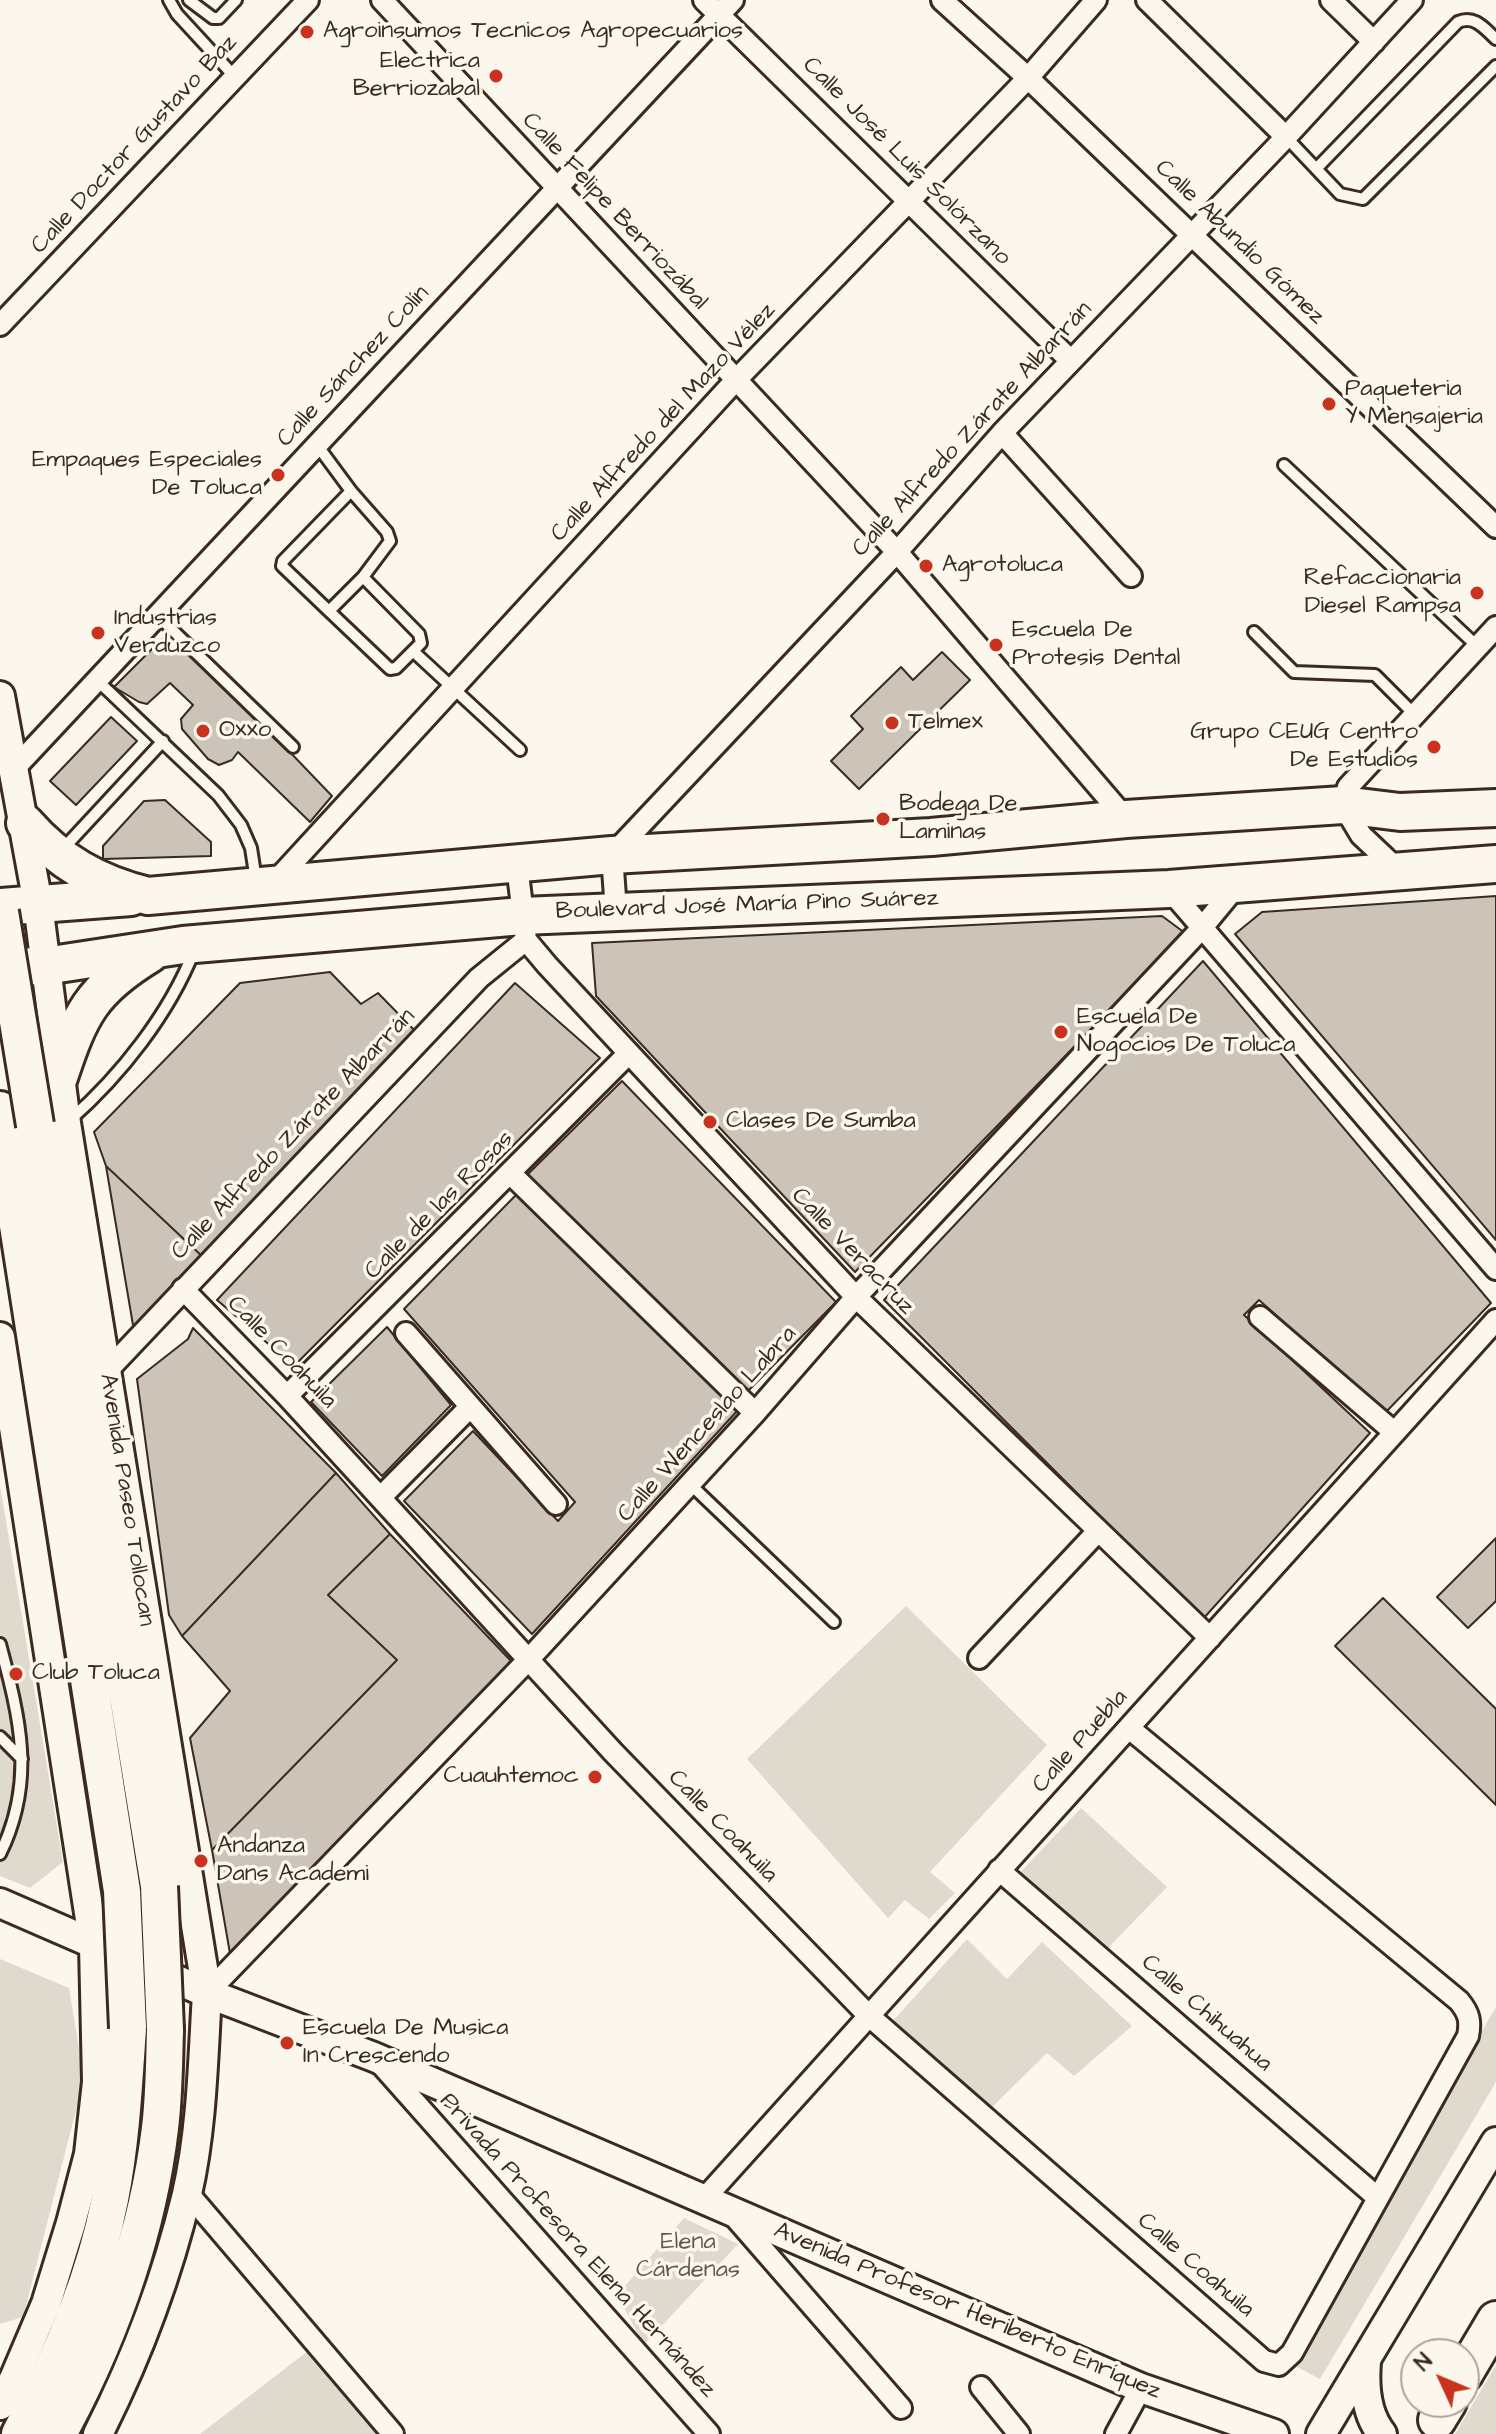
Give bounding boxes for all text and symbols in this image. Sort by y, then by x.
place label: Agroinsumos Tecnicos Agropecuarios [323,18,743,46]
marker: Agroinsumos Tecnicos Agropecuarios [298,23,316,41]
street label: Calle Doctor Gustavo Baz [26,29,244,261]
place label: Electrica Berriozabal [353,48,480,104]
street label: Calle José Luis Solórzano [796,52,1016,272]
marker: Electrica Berriozabal [487,67,505,85]
street label: Calle Felipe Berriozábal [515,107,713,317]
street label: Calle Abundio Gómez [1148,154,1330,332]
street label: Calle Sánchez Colín [272,280,436,454]
street label: Calle Alfredo Zárate Albarrán [847,296,1099,564]
street label: Calle Alfredo del Mazo Vélez [545,297,783,549]
place label: Paqueteria Y Mensajeria [1345,376,1483,432]
marker: Paqueteria Y Mensajeria [1320,395,1338,413]
place label: Empaques Especiales De Toluca [32,447,262,503]
marker: Empaques Especiales De Toluca [269,466,287,484]
place label: Agrotoluca [942,552,1063,580]
marker: Agrotoluca [917,557,935,575]
place label: Refaccionaria Diesel Rampsa [1304,565,1461,621]
marker: Refaccionaria Diesel Rampsa [1468,584,1486,602]
place label: Industrias Verduzco [114,605,220,661]
place label: Escuela De Protesis Dental [1012,617,1180,673]
marker: Industrias Verduzco [89,624,107,642]
marker: Escuela De Protesis Dental [987,636,1005,654]
place label: Telmex [908,709,983,737]
marker: Telmex [883,714,901,732]
place label: Oxxo [219,717,271,745]
place label: Grupo CEUG Centro De Estudios [1190,719,1418,775]
marker: Oxxo [194,722,212,740]
marker: Grupo CEUG Centro De Estudios [1425,738,1443,756]
place label: Bodega De Laminas [899,791,1018,847]
marker: Bodega De Laminas [874,810,892,828]
street label: Boulevard José María Pino Suárez [555,885,939,927]
street label: Calle Alfredo Zárate Albarrán [166,1003,422,1267]
place label: Escuela De Nogocios De Toluca [1077,1004,1295,1060]
marker: Escuela De Nogocios De Toluca [1052,1023,1070,1041]
place label: Clases De Sumba [726,1108,916,1136]
marker: Clases De Sumba [701,1113,719,1131]
street label: Calle de las Rosas [360,1126,520,1286]
street label: Calle Veracruz [784,1183,920,1321]
street label: Calle Coahuila [220,1291,342,1415]
street label: Calle Wenceslao Labra [612,1321,804,1529]
street label: Avenida Paseo Tollocan [92,1372,160,1628]
place label: Club Toluca [32,1660,160,1688]
marker: Club Toluca [7,1665,25,1683]
street label: Calle Puebla [1027,1684,1135,1800]
place label: Cuauhtemoc [443,1763,579,1791]
street label: Calle Coahuila [661,1765,783,1889]
marker: Cuauhtemoc [586,1768,604,1786]
place label: Andanza Dans Academi [217,1833,369,1889]
marker: Andanza Dans Academi [192,1852,210,1870]
street label: Calle Chihuahua [1135,1949,1277,2079]
place label: Escuela De Musica In Crescendo [303,2015,508,2071]
marker: Escuela De Musica In Crescendo [278,2034,296,2052]
street label: Privada Profesora Elena Hernández [433,2088,721,2404]
street label: Calle Coahuila [1131,2207,1259,2325]
street label: Avenida Profesor Heriberto Enríquez [769,2217,1165,2407]
park label: Elena Cárdenas [636,2229,740,2285]
north arrow [1400,2338,1480,2418]
text: N [1408,2347,1440,2378]

